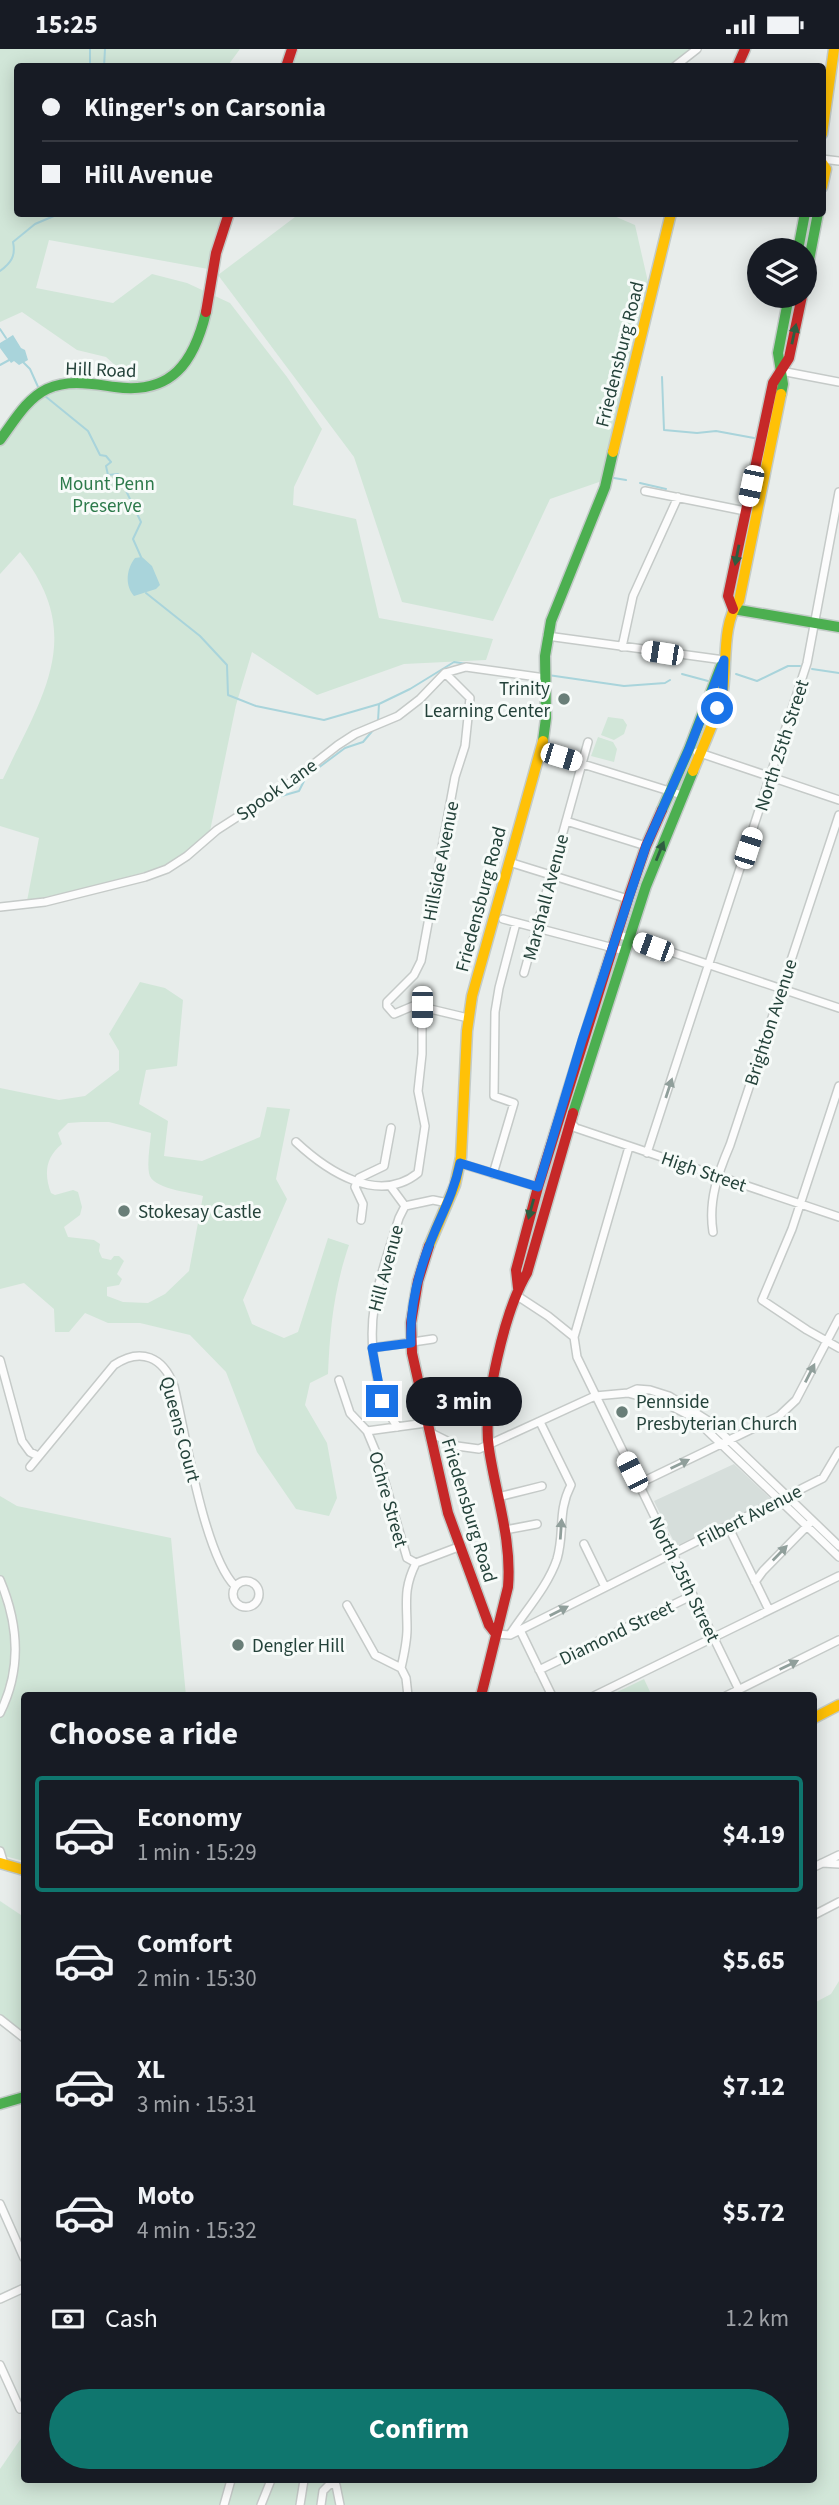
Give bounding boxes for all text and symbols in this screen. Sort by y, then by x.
text: 15:25 [35,6,98,43]
text: Klinger's on Carsonia [84,89,326,126]
text: Hill Avenue [84,156,213,193]
map controls [747,238,817,308]
button: layers [747,238,817,308]
street label: Friedensburg Road [589,279,652,430]
one-way arrow [789,323,800,345]
street label: Hill Road [65,356,137,385]
car [737,463,766,509]
park label: Mount Penn Preserve [59,471,155,520]
one-way arrow [731,544,742,566]
car [640,639,685,667]
place label: Trinity Learning Center [424,676,550,725]
street label: North 25th Street [748,676,817,815]
marker: Trinity Learning Center [556,691,572,707]
route start [701,692,733,724]
car [538,741,585,773]
street label: Spook Lane [231,752,323,828]
street label: Hillside Avenue [417,799,466,924]
street label: Friedensburg Road [449,824,514,975]
car [732,825,765,871]
street label: Marshall Avenue [517,831,576,964]
one-way arrow [654,841,665,862]
car [630,930,677,964]
street label: Brighton Avenue [738,956,805,1089]
car [412,986,433,1028]
one-way arrow [664,1077,675,1098]
street label: High Street [657,1145,750,1200]
place label: Stokesay Castle [138,1199,262,1226]
one-way arrow [526,1199,536,1220]
marker: Stokesay Castle [116,1203,132,1219]
street label: Hill Avenue [362,1222,411,1315]
one-way arrow [805,1363,816,1383]
street label: Queens Court [152,1374,207,1486]
callout: 3 min [406,1377,522,1425]
route end [366,1385,398,1417]
text: 3 min [436,1385,492,1418]
place label: Pennside Presbyterian Church [636,1389,797,1438]
marker: Pennside Presbyterian Church [614,1404,630,1420]
street label: Friedensburg Road [434,1435,503,1586]
street label: Ochre Street [361,1448,414,1551]
car [614,1449,651,1495]
one-way arrow [670,1458,690,1470]
street label: Filbert Avenue [693,1478,807,1554]
street label: North 25th Street [642,1512,726,1648]
one-way arrow [556,1518,567,1540]
one-way arrow [772,1545,788,1562]
street label: Diamond Street [555,1594,679,1673]
one-way arrow [549,1605,569,1616]
place label: Dengler Hill [252,1633,345,1660]
marker: Dengler Hill [230,1637,246,1653]
one-way arrow [779,1659,799,1671]
text: Choose a ride [49,1711,238,1757]
text: Economy [137,1799,242,1836]
icon: car [53,1803,116,1866]
text: $4.19 [722,1816,785,1853]
text: 1 min · 15:29 [137,1836,257,1869]
text: Comfort [137,1925,232,1962]
icon: car [53,1929,116,1992]
text: $5.65 [722,1942,785,1979]
text: 2 min · 15:30 [137,1962,257,1995]
text: XL [137,2051,165,2088]
icon: car [53,2055,116,2118]
text: $7.12 [722,2068,785,2105]
text: 3 min · 15:31 [137,2088,257,2121]
text: Moto [137,2177,194,2214]
icon: car [53,2181,116,2244]
text: $5.72 [722,2194,785,2231]
text: 4 min · 15:32 [137,2214,257,2247]
icon: cash [49,2300,87,2338]
text: Cash [105,2300,158,2337]
text: 1.2 km [725,2302,789,2335]
button: Confirm [49,2389,789,2469]

